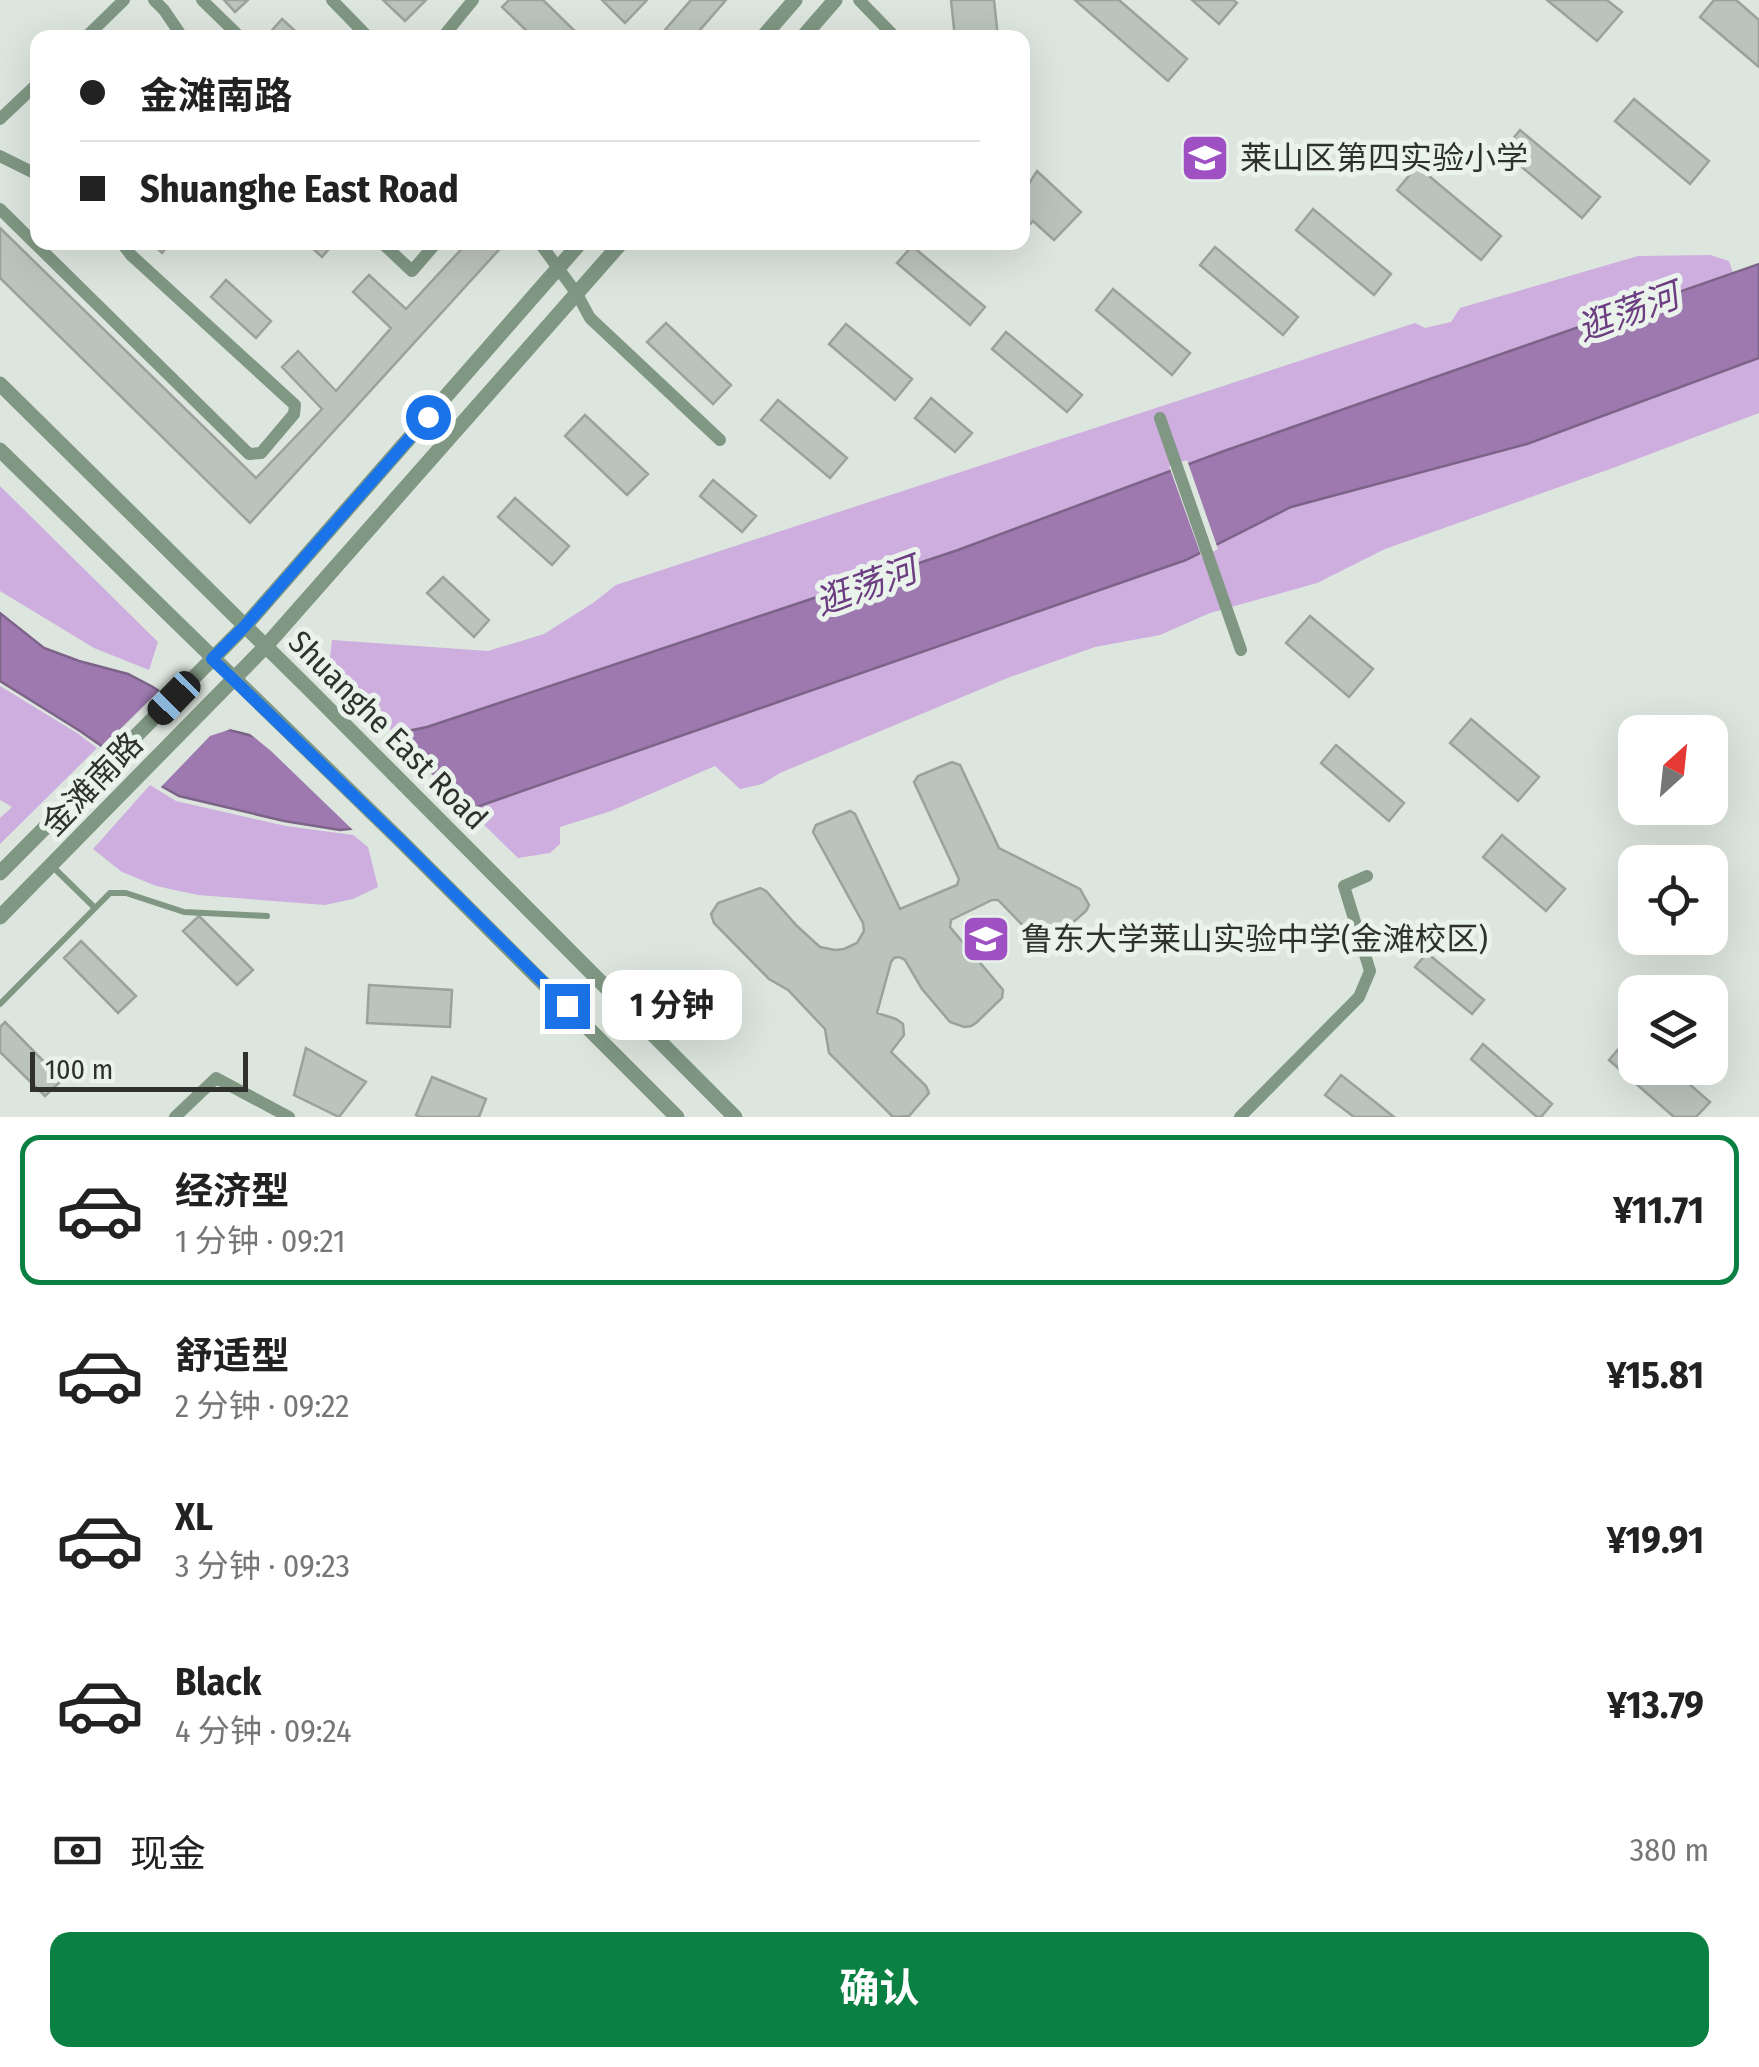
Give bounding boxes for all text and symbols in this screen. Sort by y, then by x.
text: 金滩南路 [140,73,292,119]
school or university icon: 莱山区第四实验小学 [1179,132,1231,184]
place label: 莱山区第四实验小学 [1240,139,1528,177]
text: Shuanghe East Road [140,166,459,212]
water label: 逛荡河 [1571,272,1690,350]
route start [406,395,451,440]
water label: 逛荡河 [809,546,928,624]
street label: Shuanghe East Road [281,623,495,837]
car [142,666,206,730]
north arrow [1618,715,1728,825]
map controls [1618,715,1728,1085]
street label: 金滩南路 [34,725,150,843]
button: locate [1618,845,1728,955]
school or university icon: 鲁东大学莱山实验中学(金滩校区) [960,913,1012,965]
place label: 鲁东大学莱山实验中学(金滩校区) [1021,920,1488,958]
callout: 1 分钟 [602,971,742,1041]
button: layers [1618,975,1728,1085]
route end [545,984,590,1029]
text: 1 分钟 [630,986,714,1024]
scale bar [30,1047,248,1092]
text: 100 m [45,1053,113,1086]
icon: car [55,1165,145,1255]
text: 经济型 [175,1168,289,1214]
text: ¥11.71 [1613,1187,1704,1233]
text: 1 分钟 · 09:21 [175,1222,345,1260]
icon: car [55,1330,145,1420]
text: 舒适型 [175,1333,289,1379]
text: ¥15.81 [1607,1352,1704,1398]
text: 2 分钟 · 09:22 [175,1387,349,1425]
text: XL [175,1494,213,1540]
icon: car [55,1495,145,1585]
text: ¥19.91 [1607,1517,1704,1563]
text: 3 分钟 · 09:23 [175,1547,350,1585]
text: Black [175,1659,261,1705]
icon: car [55,1660,145,1750]
text: ¥13.79 [1607,1682,1704,1728]
text: 4 分钟 · 09:24 [175,1712,352,1750]
icon: cash [50,1823,105,1878]
text: 现金 [130,1831,206,1877]
text: 380 m [1630,1831,1709,1869]
button: 确认 [50,1932,1709,2047]

